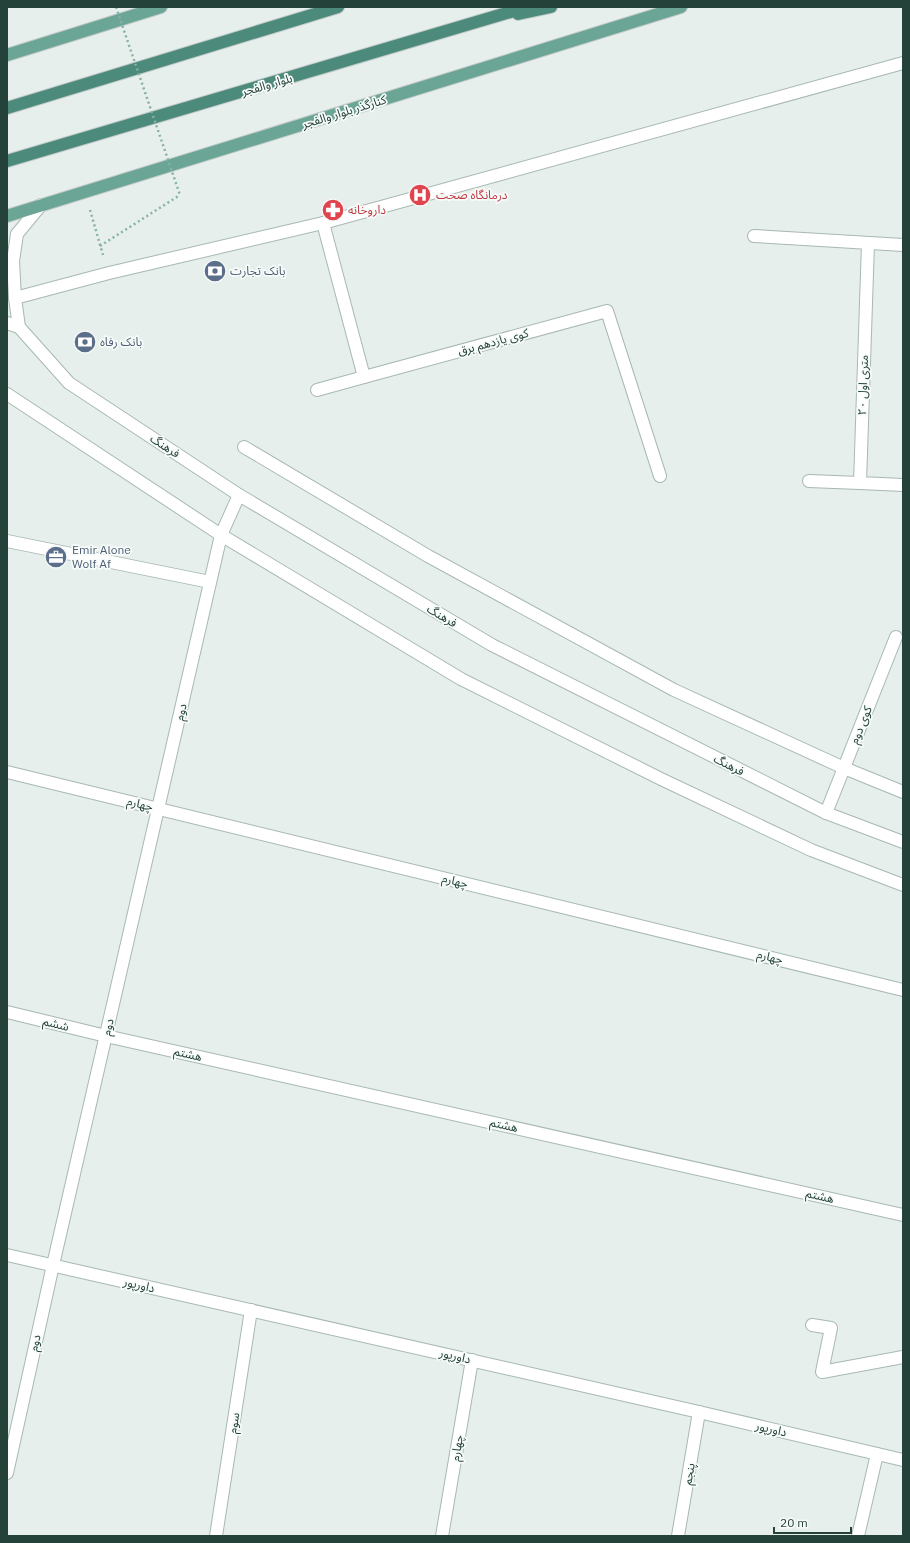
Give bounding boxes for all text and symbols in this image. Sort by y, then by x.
street label: بلوار والفجر [239,70,294,99]
street label: کنارگذر بلوار والفجر [299,91,389,132]
hospital icon: درمانگاه صحت [407,182,433,208]
place label: درمانگاه صحت [436,187,508,202]
pharmacy icon: داروخانه [320,197,346,223]
place label: داروخانه [348,202,386,217]
bank icon: بانک تجارت [202,258,228,284]
place label: بانک تجارت [230,263,286,278]
street label: کوی یازدهم برق [456,325,531,360]
bank icon: بانک رفاه [72,329,98,355]
place label: بانک رفاه [100,334,142,349]
street label: ۲۰ متری اول [854,354,871,416]
street label: فرهنگ [148,430,183,461]
place label: Emir Alone Wolf Af [72,542,131,571]
office icon: Emir Alone Wolf Af [43,544,69,570]
street label: فرهنگ [425,601,460,630]
street label: دوم [171,702,192,722]
street label: کوی دوم [846,703,877,747]
street label: فرهنگ [711,751,747,779]
street label: چهارم [125,793,155,816]
street label: چهارم [440,870,470,893]
street label: چهارم [755,946,785,969]
street label: ششم [41,1013,71,1036]
street label: دوم [98,1017,119,1037]
street label: هشتم [172,1043,204,1066]
street label: هشتم [488,1114,520,1137]
street label: هشتم [804,1185,836,1208]
street label: داورپور [121,1273,156,1297]
street label: دوم [25,1333,46,1353]
street label: داورپور [437,1344,472,1368]
street label: سوم [224,1411,245,1435]
street label: داورپور [753,1417,788,1441]
street label: چهارم [447,1434,468,1462]
street label: پنجم [679,1462,700,1486]
scale bar [774,1509,851,1535]
text: 20 m [780,1515,808,1530]

